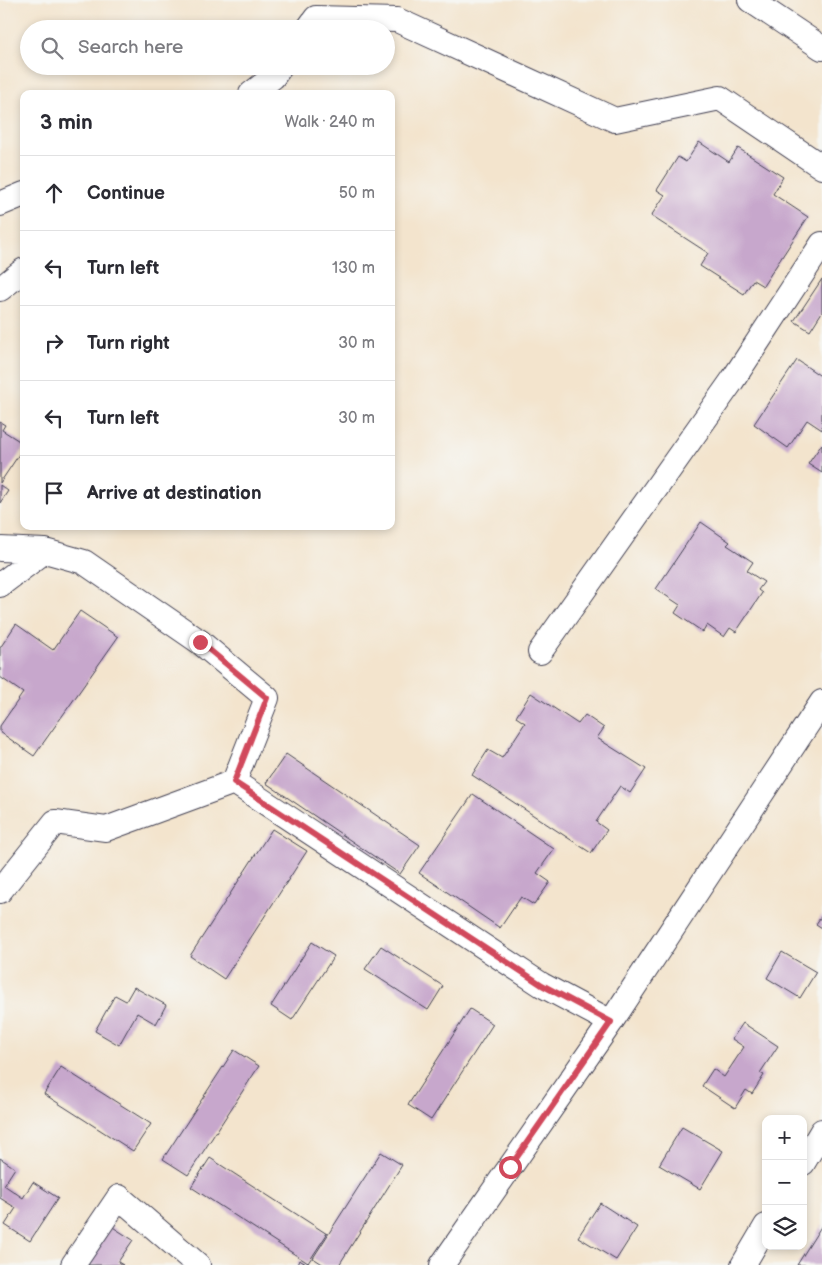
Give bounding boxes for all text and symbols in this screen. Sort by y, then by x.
search box [20,20,395,75]
icon: search [38,34,66,62]
text: Search here [78,36,183,59]
text: 3 min [40,110,93,135]
text: Walk · 240 m [285,113,375,132]
icon: ahead [40,179,68,207]
text: Continue [87,182,165,205]
text: 50 m [339,184,375,203]
icon: left [40,254,68,282]
text: Turn left [87,257,159,280]
text: 130 m [332,259,375,278]
icon: right [40,329,68,357]
text: Turn right [87,332,170,355]
text: 30 m [338,334,375,353]
icon: left [40,404,68,432]
text: Turn left [87,407,159,430]
text: 30 m [338,409,375,428]
icon: arrive [40,479,68,507]
text: Arrive at destination [87,482,262,505]
route end [189,631,212,654]
map controls [762,1115,807,1250]
button: + [762,1115,807,1160]
route start [499,1156,522,1179]
button: − [762,1160,807,1205]
button: layers [762,1205,807,1250]

